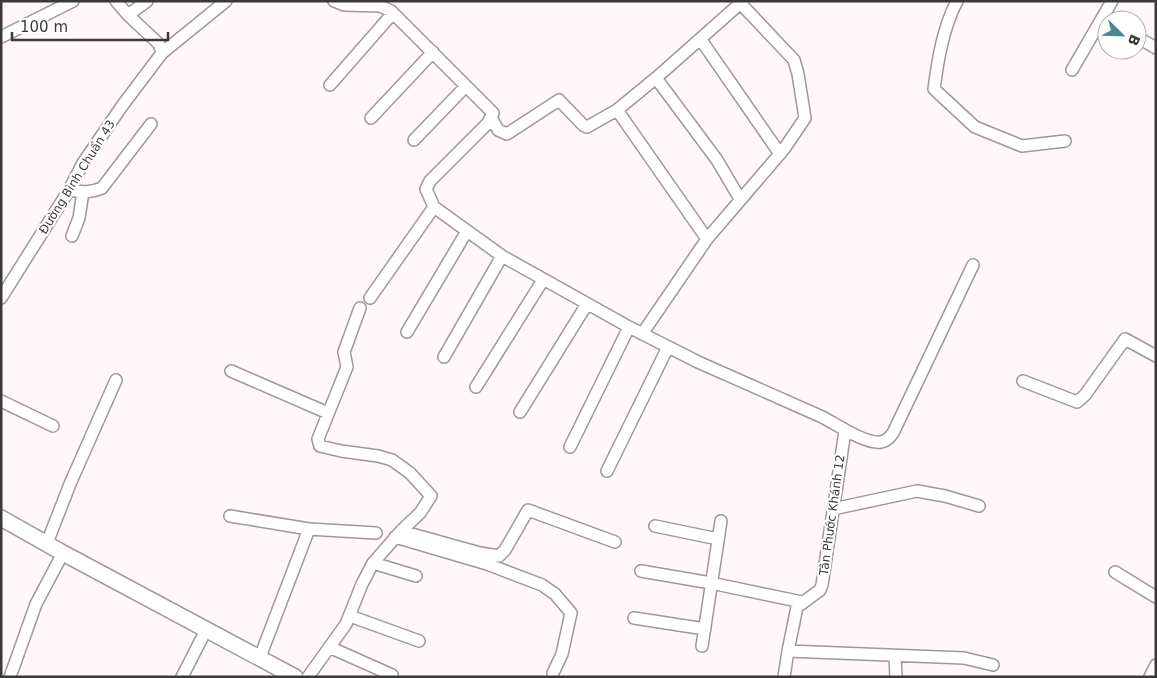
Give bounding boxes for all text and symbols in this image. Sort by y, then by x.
scale bar [12,10,169,42]
north arrow [1097,10,1147,60]
text: 100 m [20,18,68,36]
text: B [1125,32,1143,48]
street label: Đường Bình Chuẩn 43 [36,118,118,236]
street label: Tân Phước Khánh 12 [816,454,847,577]

